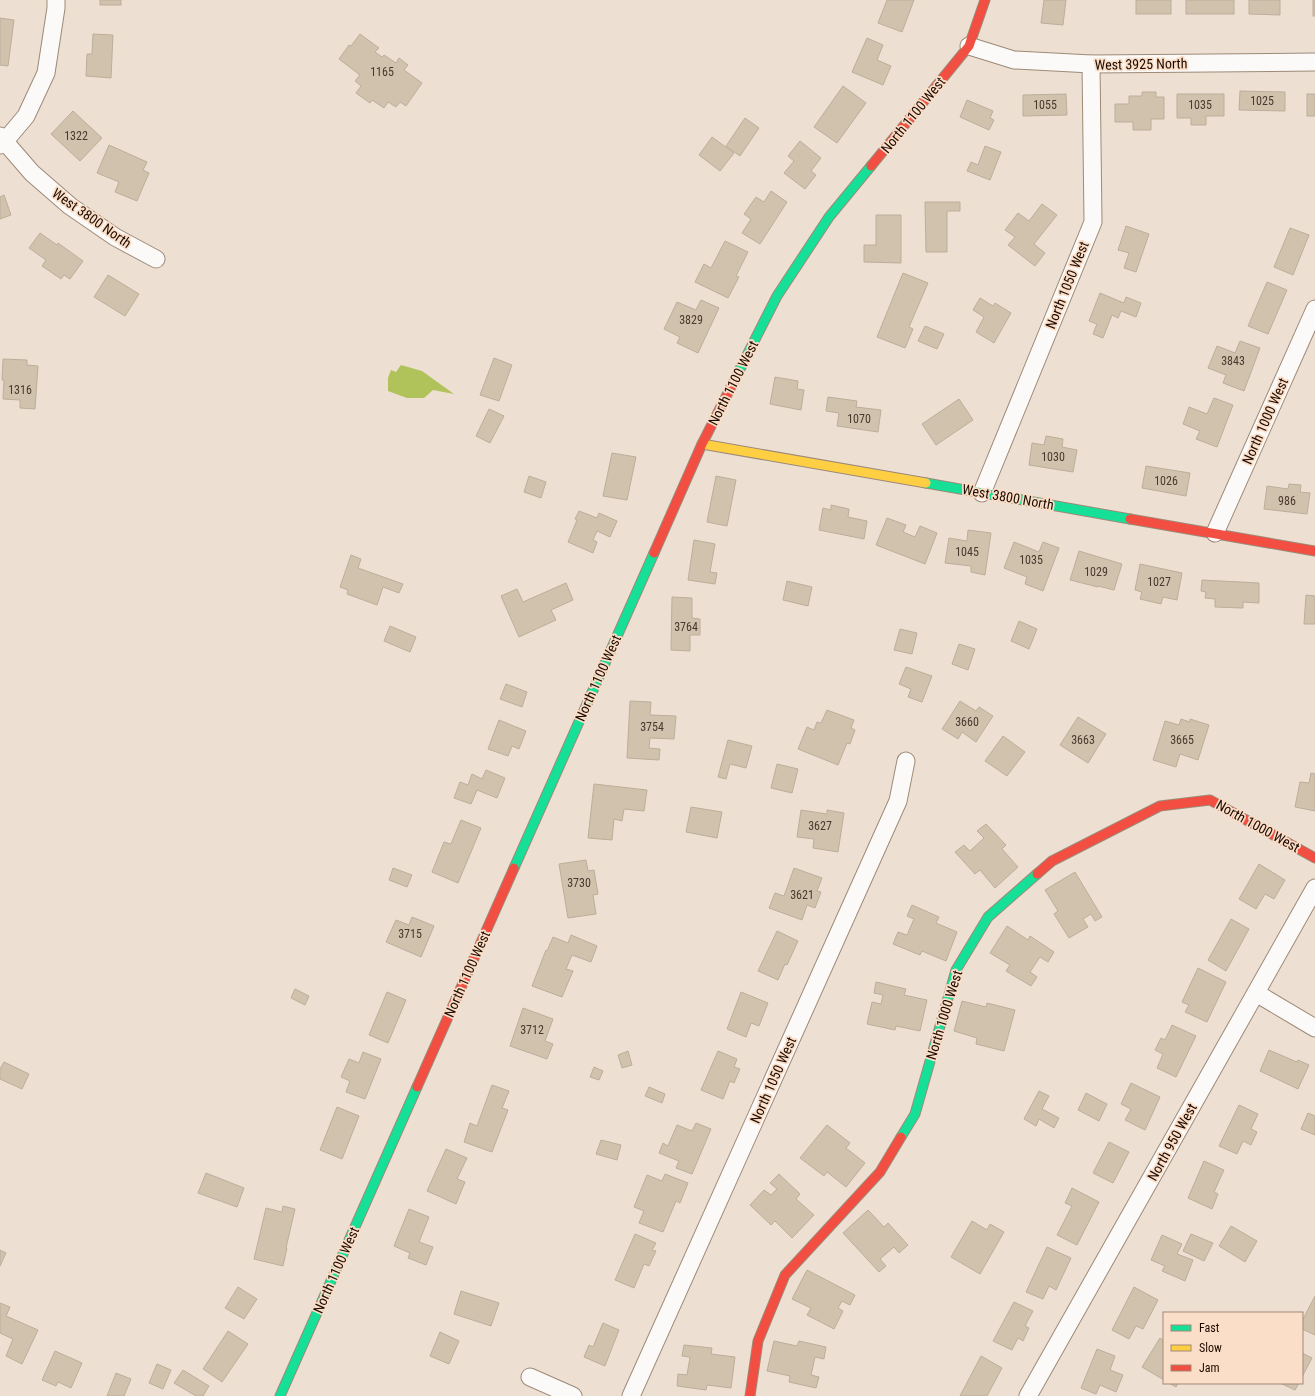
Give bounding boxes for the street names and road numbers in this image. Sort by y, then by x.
street label: West 3925 North [1094,55,1188,73]
street label: North 1100 West [878,74,948,156]
street label: West 3800 North [49,185,135,251]
street label: North 1050 West [1042,239,1092,331]
street label: North 1100 West [705,338,761,428]
street label: North 1000 West [1239,375,1291,467]
street label: West 3800 North [961,481,1055,513]
street label: North 1100 West [572,632,624,724]
street label: North 1000 West [1214,797,1302,855]
street label: North 1100 West [441,928,493,1020]
street label: North 1000 West [923,968,965,1062]
street label: North 1050 West [747,1034,799,1126]
street label: North 950 West [1144,1101,1200,1183]
street label: North 1100 West [310,1224,362,1316]

